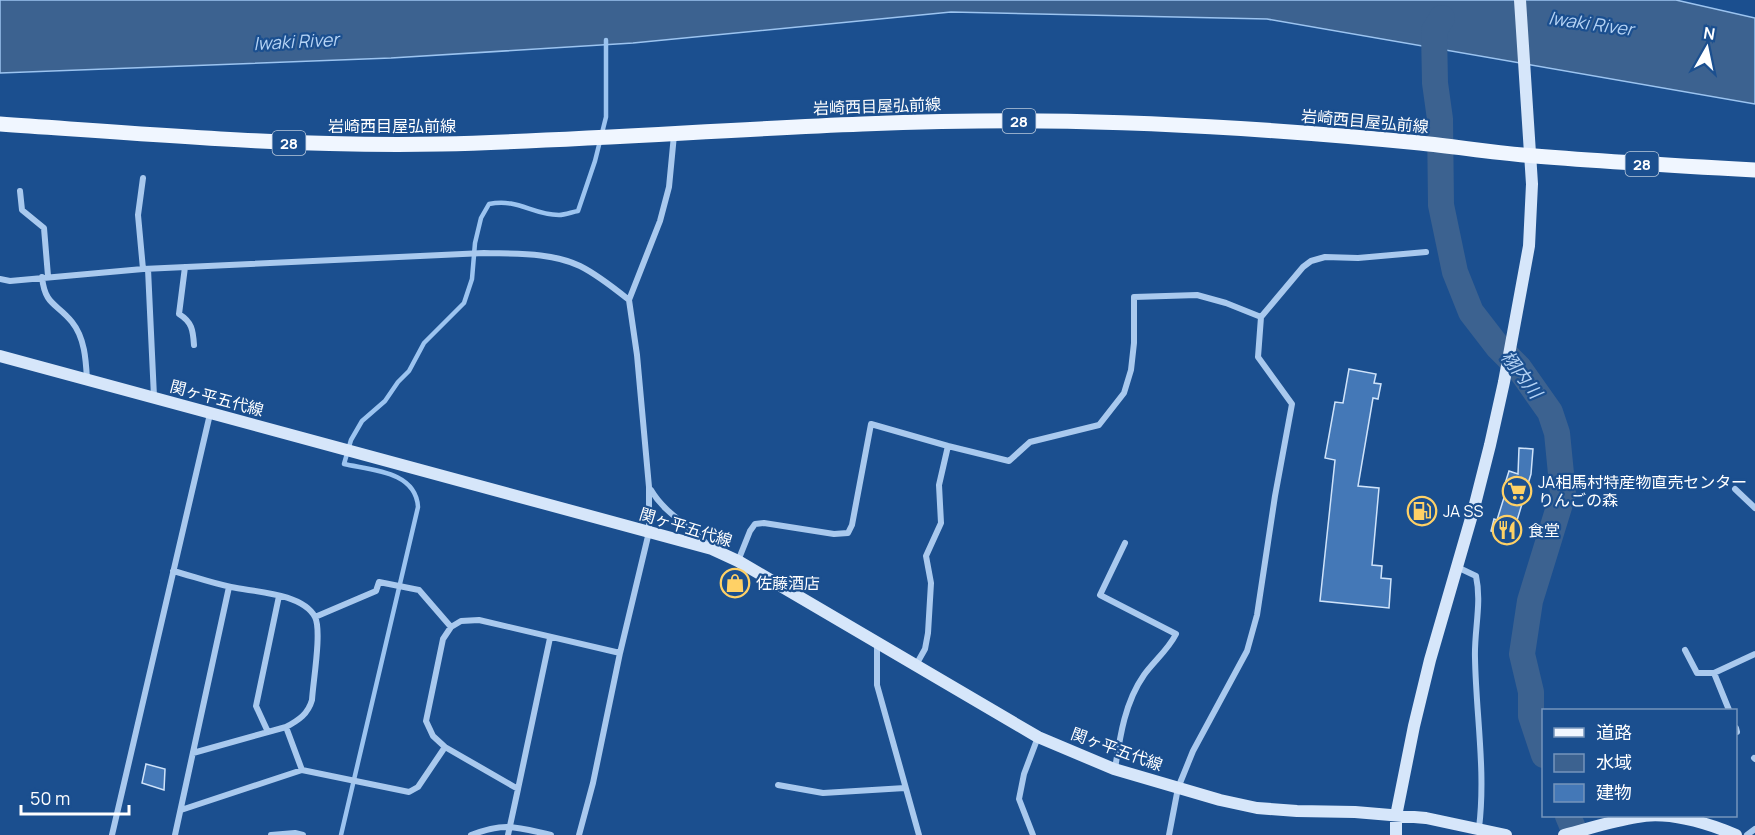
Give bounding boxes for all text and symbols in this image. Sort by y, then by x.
water label: Iwaki River [1547,5,1638,41]
north arrow [1677,18,1737,78]
text: N [1702,21,1717,45]
water label: Iwaki River [253,27,342,55]
street label: 岩崎西目屋弘前線 [813,93,941,119]
street label: 岩崎西目屋弘前線 [1300,104,1430,138]
road number: 28 [1002,109,1036,133]
street label: 岩崎西目屋弘前線 [328,115,456,137]
road number: 28 [272,131,306,155]
road number: 28 [1626,152,1658,176]
water label: 栩内川 [1496,345,1549,404]
street label: 関ヶ平五代線 [168,375,266,421]
place label: JA相馬村特産物直売センター りんごの森 [1538,471,1747,511]
supermarket icon: JA相馬村特産物直売センター りんごの森 [1501,475,1533,507]
fuel station icon: JA SS [1406,495,1438,527]
place label: JA SS [1443,500,1484,522]
street label: 関ヶ平五代線 [637,502,735,552]
restaurant icon: 食堂 [1491,514,1523,546]
place label: 食堂 [1528,519,1560,541]
shop icon: 佐藤酒店 [719,567,751,599]
place label: 佐藤酒店 [756,572,820,594]
legend [1542,709,1737,817]
text: 道路 [1596,720,1632,744]
street label: 関ヶ平五代線 [1068,722,1166,776]
text: 水域 [1596,750,1632,774]
scale bar [21,778,129,816]
text: 建物 [1596,780,1632,804]
text: 50 m [30,786,70,810]

